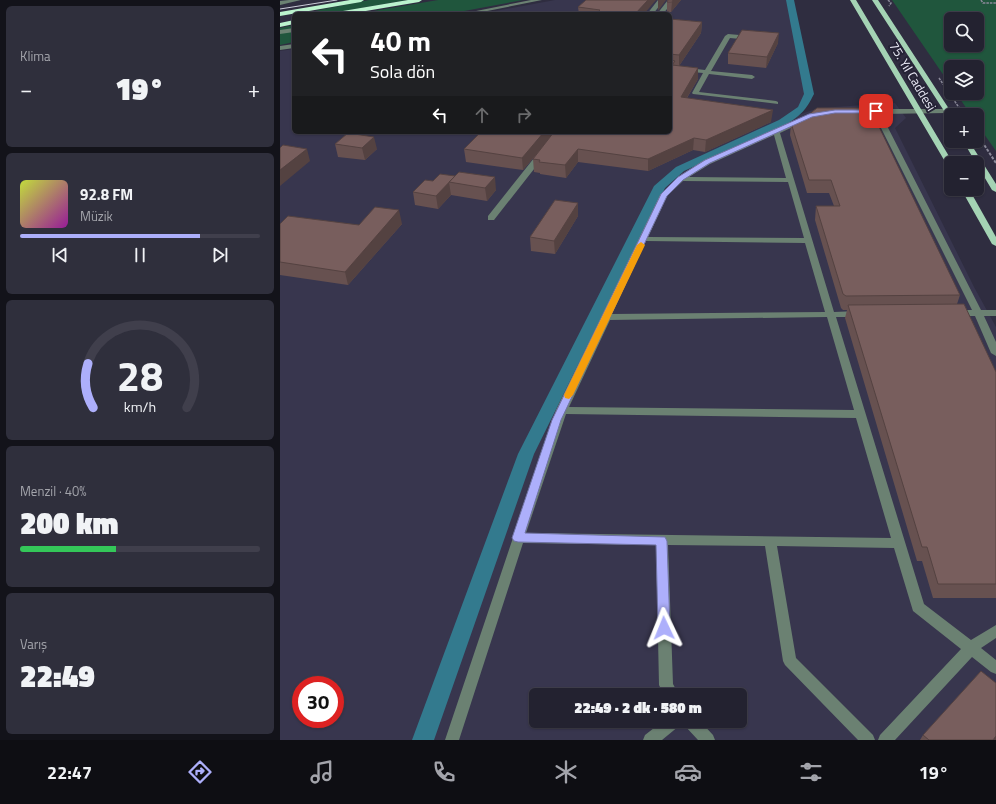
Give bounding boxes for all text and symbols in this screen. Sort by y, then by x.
map controls [944,12,984,196]
button: search [944,12,984,52]
text: 40 m [370,19,431,62]
icon: left [304,28,356,80]
street label: 75. Yıl Caddesi [884,37,942,115]
text: Klima [20,46,51,66]
text: Sola dön [370,58,435,85]
button: layers [944,60,984,100]
text: 19° [115,66,165,112]
text: − [20,72,32,106]
text: + [248,72,260,106]
pin [859,94,893,128]
icon: arrive [865,100,887,122]
icon: left [429,104,451,126]
icon: ahead [471,104,493,126]
icon: right [513,104,535,126]
button: + [944,108,984,148]
button: − [944,156,984,196]
text: 92.8 FM [80,183,133,206]
text: Müzik [80,206,113,226]
icon: previous [49,244,71,266]
icon: pause [129,244,151,266]
icon: next [209,244,231,266]
text: 28 [117,344,163,407]
text: km/h [124,396,156,418]
text: Menzil · 40% [20,481,87,501]
text: 200 km [20,500,118,546]
position arrow [643,607,685,649]
text: Varış [20,634,47,654]
text: 22:49 [20,653,95,699]
speed limit sign: 30 [292,676,344,728]
text: 22:49 · 2 dk · 580 m [574,696,702,719]
icon: directions [186,758,214,786]
icon: music [308,758,336,786]
icon: phone [430,758,458,786]
icon: climate [552,758,580,786]
icon: car [674,758,702,786]
icon: filters [797,758,825,786]
text: 22:47 [47,759,92,786]
text: 19° [919,759,949,786]

